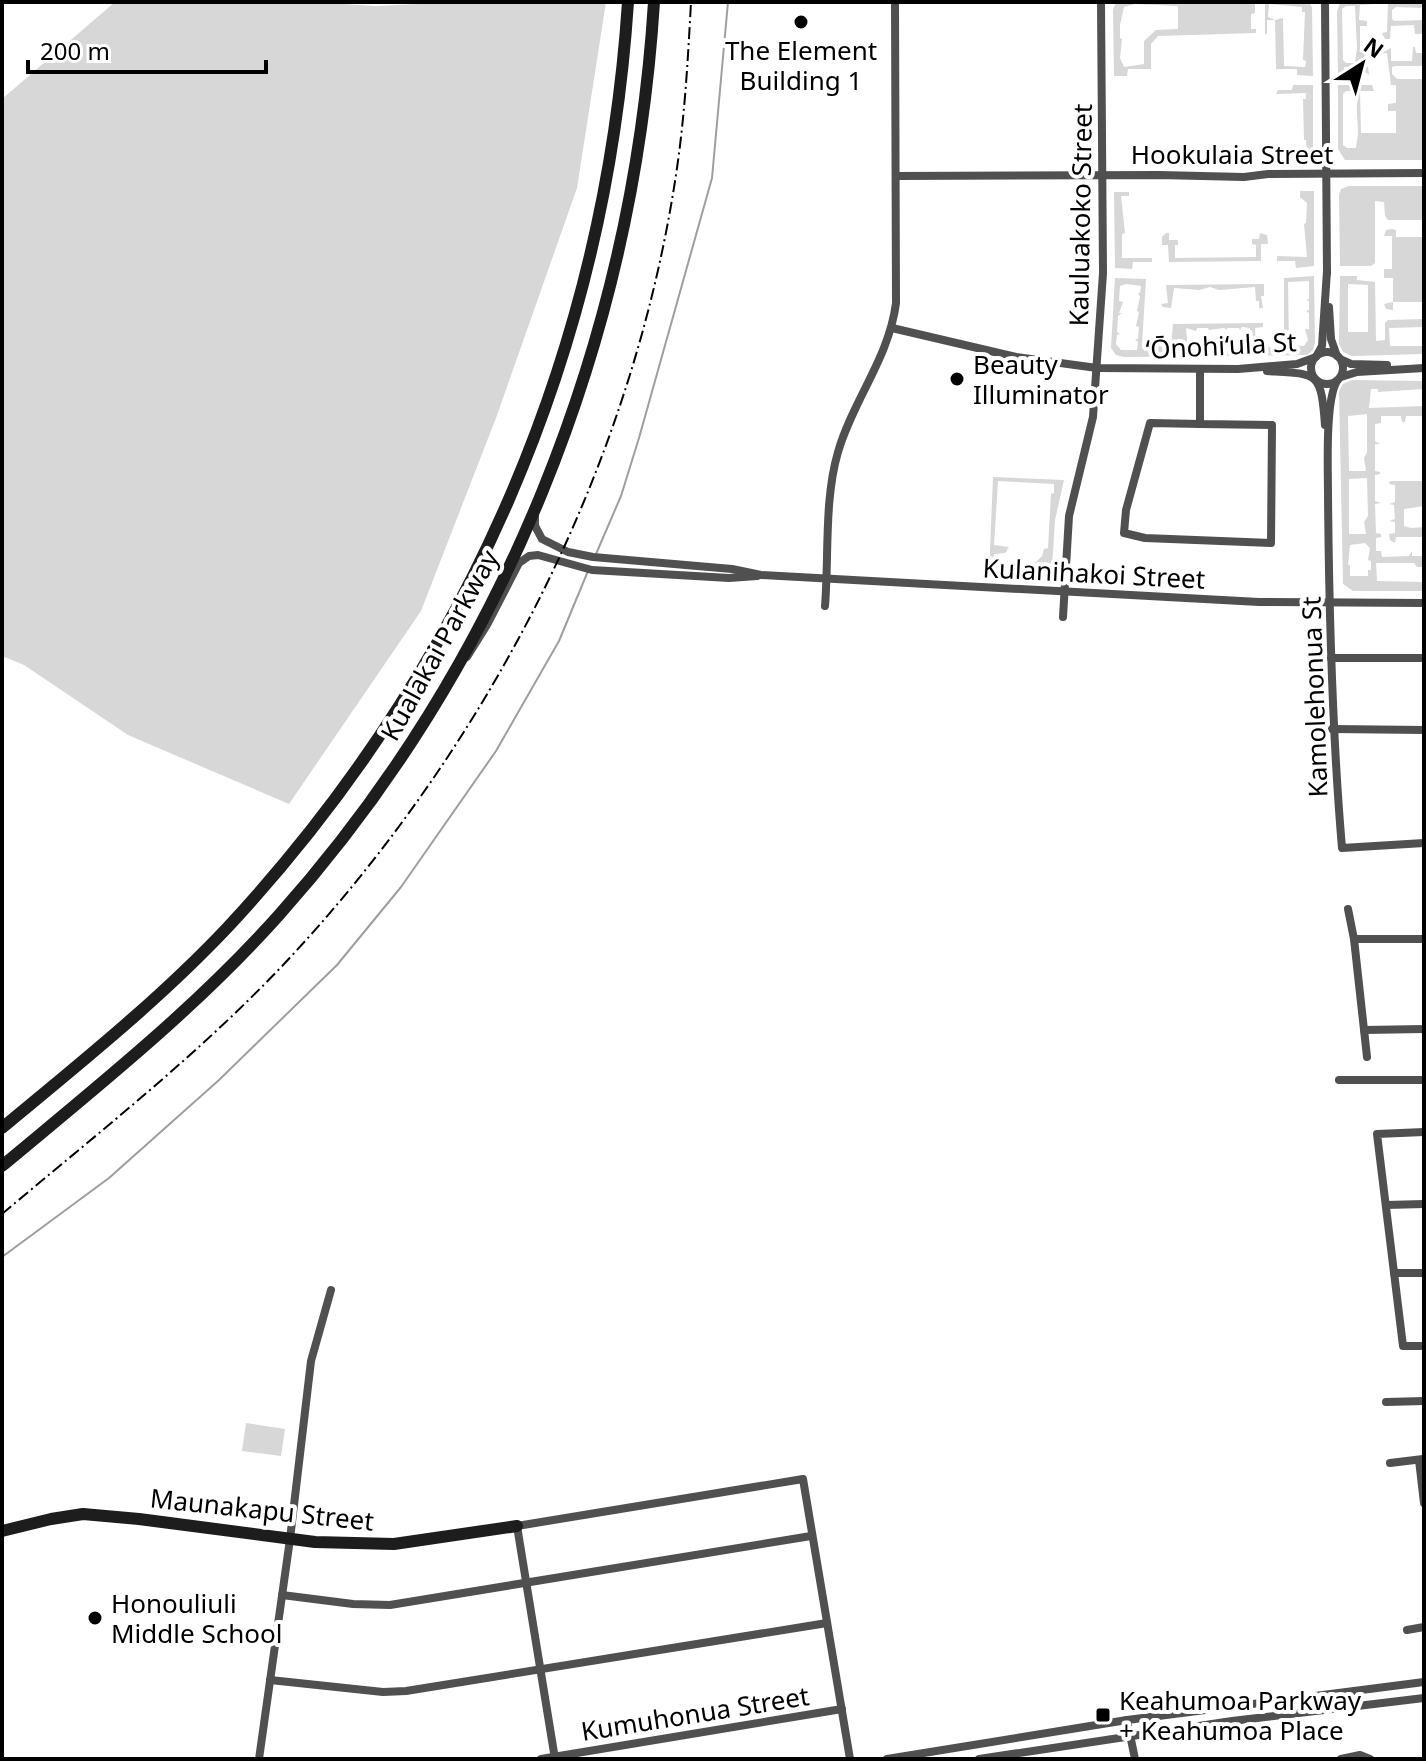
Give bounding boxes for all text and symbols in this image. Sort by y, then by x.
marker: The Element Building 1 [792,13,810,31]
scale bar [28,24,266,74]
north arrow [1322,24,1402,104]
text: N [1358,30,1390,64]
place label: The Element Building 1 [725,32,877,98]
text: 200 m [40,34,110,67]
street label: Kauluakoko Street [1060,103,1100,327]
street label: Hookulaia Street [1131,136,1333,172]
street label: ‘Ōnohi‘ula St [1145,323,1297,367]
place label: Beauty Illuminator [973,346,1109,412]
marker: Beauty Illuminator [948,370,966,388]
street label: Kualakai Parkway [372,542,507,747]
street label: Kulanihakoi Street [982,549,1206,597]
street label: Kamolehonua St [1293,596,1335,798]
street label: Maunakapu Street [148,1479,376,1539]
place label: Honouliuli Middle School [111,1585,282,1651]
marker: Honouliuli Middle School [86,1609,104,1627]
street label: Kumuhonua Street [578,1677,812,1749]
place label: Keahumoa Parkway + Keahumoa Place [1119,1682,1362,1748]
marker: Keahumoa Parkway + Keahumoa Place [1094,1706,1112,1724]

